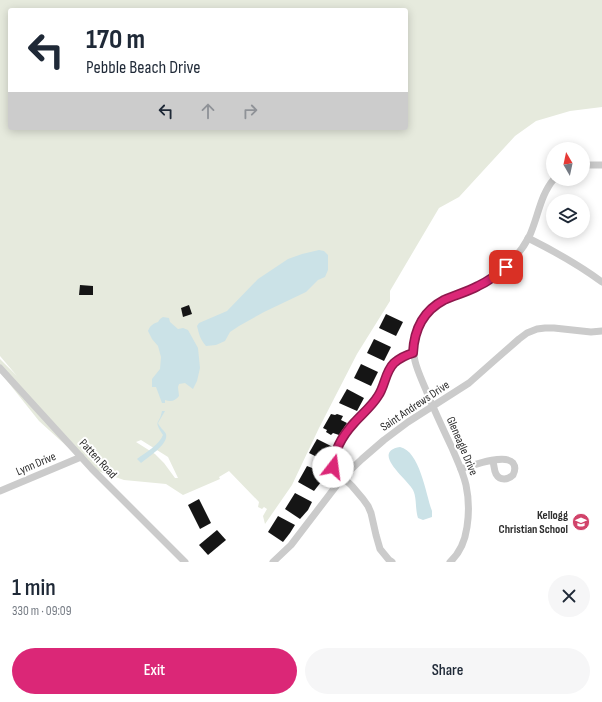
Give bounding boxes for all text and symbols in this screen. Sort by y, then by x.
text: 170 m [86,23,145,56]
icon: left [20,24,72,76]
text: Pebble Beach Drive [86,57,201,78]
icon: left [155,100,177,122]
icon: ahead [197,100,219,122]
icon: right [239,100,261,122]
north arrow [546,142,590,186]
map controls [546,142,590,238]
button: layers [546,194,590,238]
pin [489,250,523,284]
icon: arrive [495,256,517,278]
street label: Saint Andrews Drive [378,377,453,435]
street label: Gleneagle Drive [443,414,481,478]
street label: Patten Road [76,436,120,482]
position arrow [312,446,354,488]
street label: Lynn Drive [14,449,58,479]
place label: Kellogg Christian School [499,508,568,537]
school or university icon: Kellogg Christian School [571,512,591,532]
text: 1 min [12,573,56,602]
button: close [548,575,590,617]
text: 330 m · 09:09 [12,603,71,619]
button: Exit [12,648,297,694]
button: Share [305,648,590,694]

